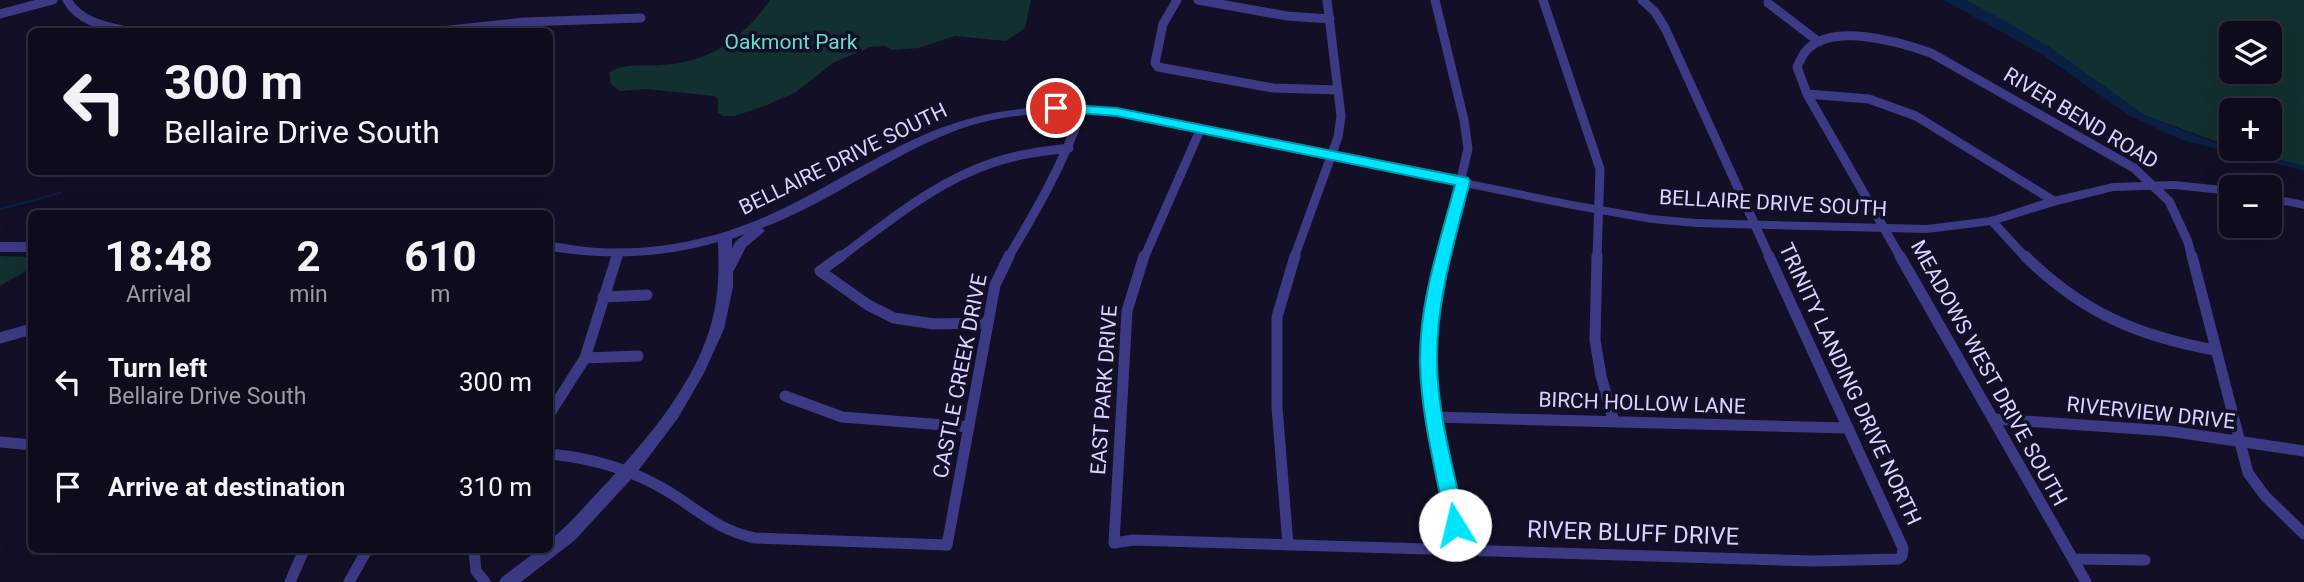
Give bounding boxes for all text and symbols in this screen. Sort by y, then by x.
map controls [2219,21,2282,238]
button: layers [2219,21,2282,84]
park label: Oakmont Park [725,30,858,54]
text: 300 m [164,54,303,111]
icon: left [49,56,140,147]
street label: RIVER BEND ROAD [1999,62,2163,174]
pin [1026,78,1086,138]
icon: arrive [1037,89,1075,127]
street label: BELLAIRE DRIVE SOUTH [735,98,951,220]
button: + [2219,98,2282,161]
text: Bellaire Drive South [164,113,440,151]
button: − [2219,175,2282,238]
street label: BELLAIRE DRIVE SOUTH [1658,185,1888,221]
text: 18:48 [105,232,213,281]
text: 2 [296,232,321,281]
text: 610 [404,232,477,281]
street label: MEADOWS WEST DRIVE SOUTH [1906,236,2072,510]
street label: TRINITY LANDING DRIVE NORTH [1774,239,1926,529]
street label: CASTLE CREEK DRIVE [928,272,992,480]
text: Arrival [126,281,191,308]
text: min [289,281,328,308]
text: m [430,281,450,308]
street label: EAST PARK DRIVE [1086,304,1122,476]
text: Turn left [108,353,207,383]
icon: left [49,363,87,401]
text: 300 m [459,367,532,397]
text: Bellaire Drive South [108,383,306,410]
street label: BIRCH HOLLOW LANE [1538,387,1746,419]
street label: RIVERVIEW DRIVE [2066,392,2237,434]
icon: arrive [49,468,87,506]
text: Arrive at destination [108,472,345,502]
text: 310 m [459,472,532,502]
position arrow [1418,488,1492,562]
street label: RIVER BLUFF DRIVE [1526,515,1740,551]

